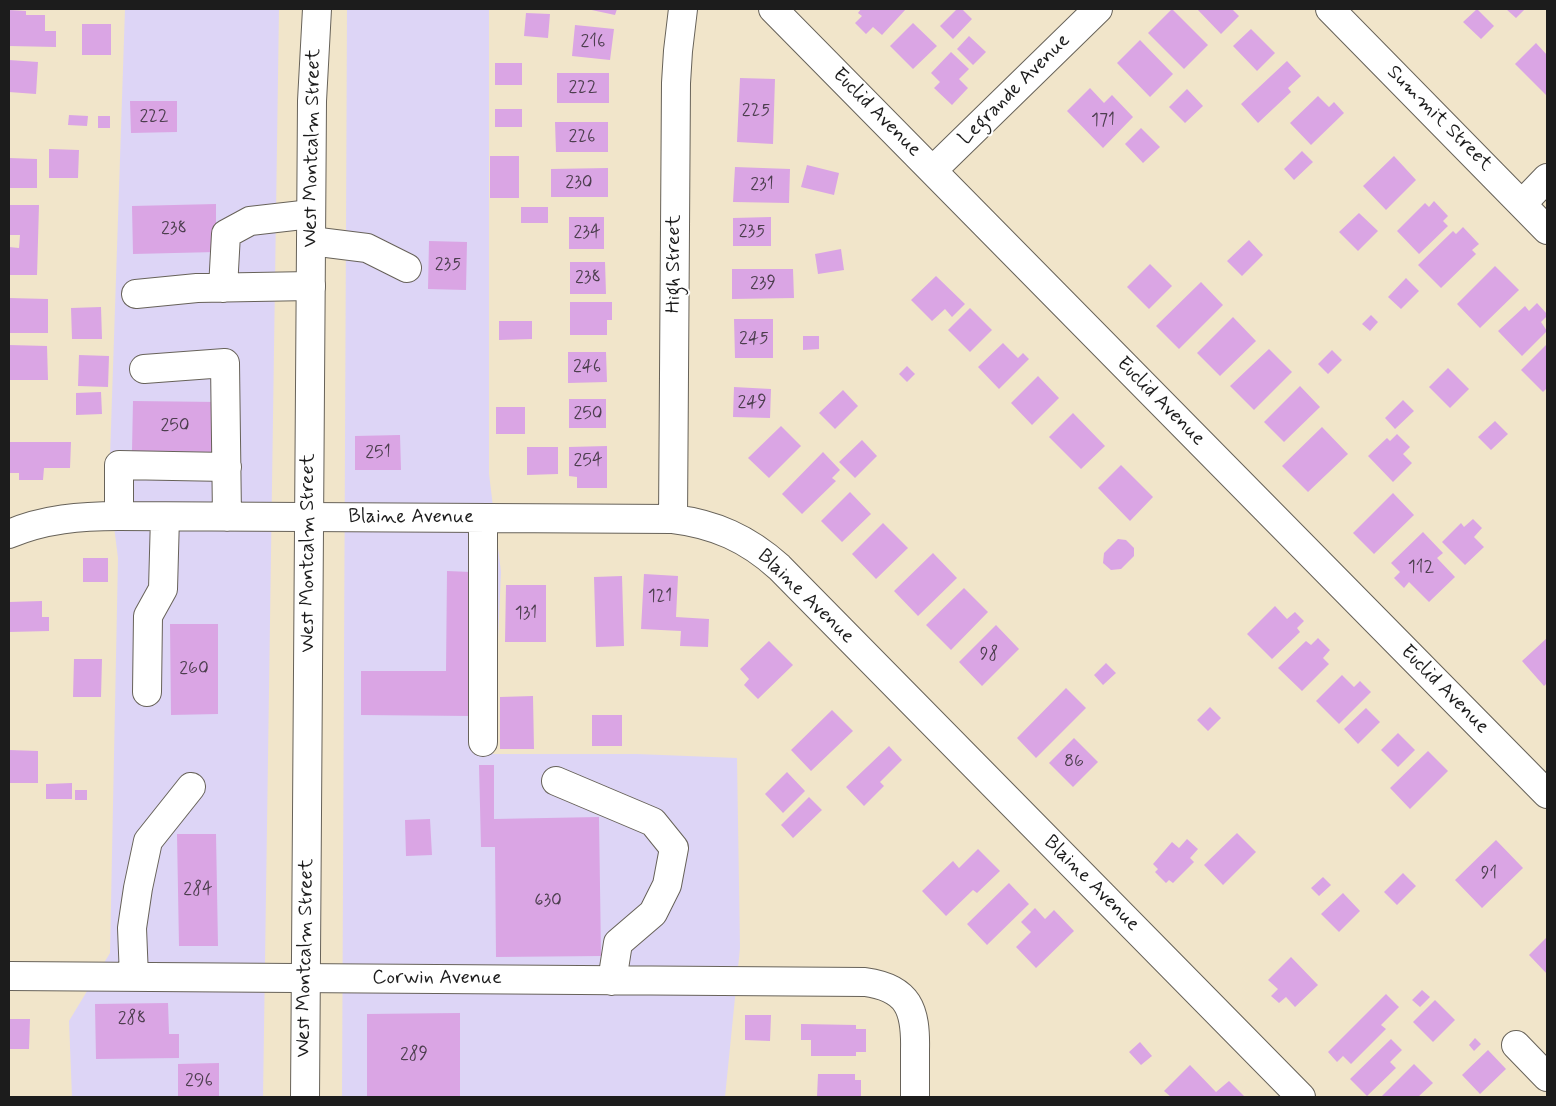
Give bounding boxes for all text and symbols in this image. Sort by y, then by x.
street label: Legrande Avenue [954,29,1076,151]
house number: 216 [580,31,606,53]
street label: West Montcalm Street [299,48,327,248]
street label: Summit Street [1381,61,1497,177]
street label: Euclid Avenue [827,64,925,162]
house number: 222 [568,77,598,99]
house number: 225 [742,100,770,122]
house number: 222 [139,106,169,128]
house number: 171 [1091,110,1115,132]
house number: 226 [569,126,595,148]
house number: 230 [565,172,593,194]
house number: 231 [750,174,774,196]
street label: High Street [663,215,687,313]
house number: 238 [161,218,187,240]
house number: 235 [739,221,765,243]
house number: 234 [573,222,601,244]
house number: 235 [435,254,461,276]
house number: 238 [575,267,601,289]
house number: 239 [750,273,776,295]
house number: 245 [739,328,769,350]
street label: Euclid Avenue [1111,353,1209,451]
house number: 246 [573,356,601,378]
house number: 249 [737,392,767,414]
house number: 250 [573,403,603,425]
house number: 250 [160,415,190,437]
house number: 251 [365,442,391,464]
house number: 254 [573,450,603,472]
street label: West Montcalm Street [297,454,321,652]
street label: Blaine Avenue [348,506,474,530]
street label: Blaine Avenue [751,545,859,649]
house number: 112 [1408,557,1434,579]
house number: 121 [648,586,672,608]
house number: 131 [515,603,537,625]
street label: Euclid Avenue [1395,641,1493,739]
house number: 98 [980,644,998,666]
house number: 260 [179,658,209,680]
house number: 86 [1064,751,1084,773]
street label: Blaine Avenue [1038,831,1144,937]
street label: West Montcalm Street [292,858,320,1058]
house number: 91 [1481,863,1497,885]
house number: 284 [183,879,213,901]
house number: 630 [534,890,562,912]
street label: Corwin Avenue [372,967,502,991]
house number: 288 [118,1008,146,1030]
house number: 289 [400,1044,428,1066]
house number: 296 [185,1070,213,1092]

